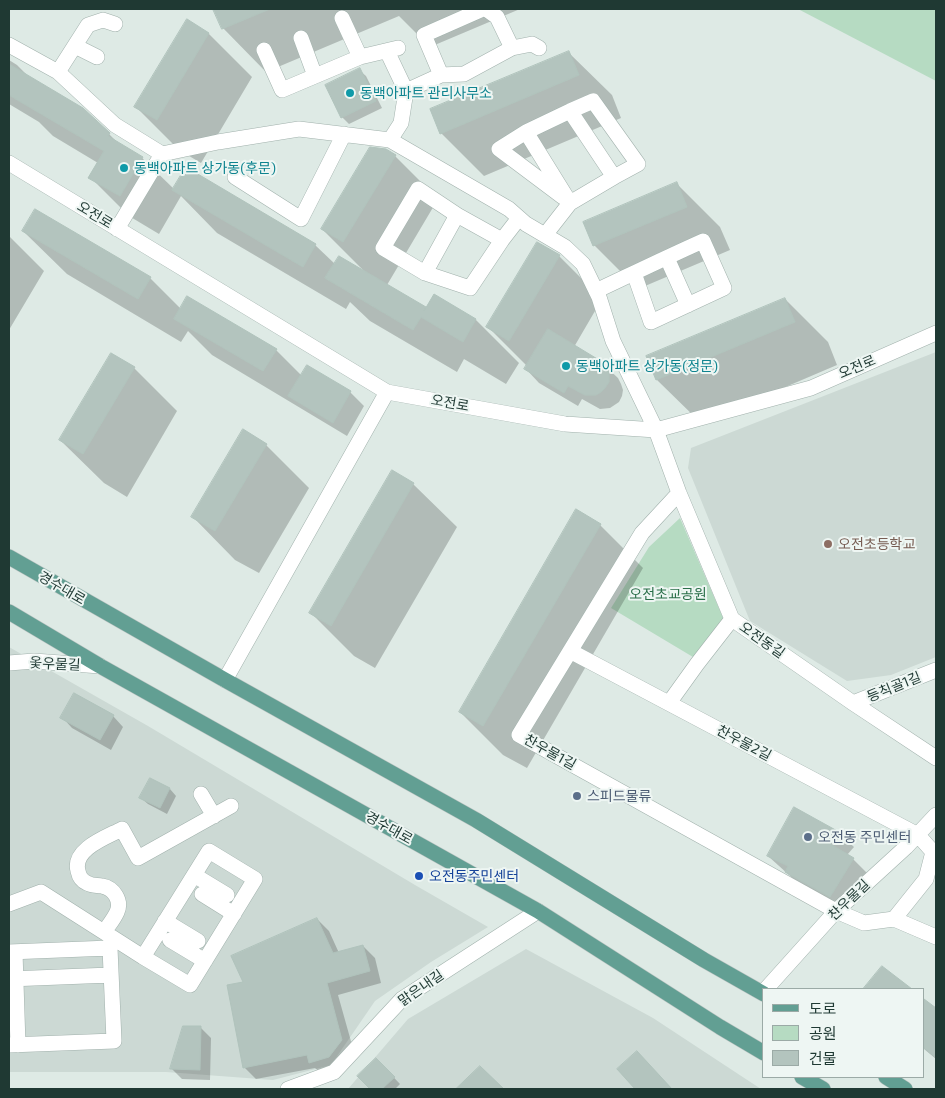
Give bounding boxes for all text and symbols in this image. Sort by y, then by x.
place label: 동백아파트 관리사무소 [360,85,492,101]
marker: 동백아파트 관리사무소 [344,87,356,99]
place label: 동백아파트 상가동(후문) [134,160,276,176]
marker: 동백아파트 상가동(후문) [118,162,130,174]
street label: 오전로 [74,198,116,232]
street label: 오전로 [836,352,878,382]
place label: 동백아파트 상가동(정문) [576,358,718,374]
marker: 동백아파트 상가동(정문) [560,360,572,372]
street label: 오전로 [430,391,470,415]
place label: 오전초등학교 [838,536,915,552]
marker: 오전초등학교 [822,538,834,550]
street label: 경수대로 [35,568,89,608]
park label: 오전초교공원 [629,586,707,602]
street label: 오전동길 [736,618,788,662]
street label: 옻우물길 [29,654,81,674]
street label: 등칙골1길 [864,669,924,705]
street label: 찬우물2길 [714,722,774,764]
street label: 찬우물1길 [521,731,579,773]
place label: 스피드물류 [587,788,651,804]
marker: 스피드물류 [571,790,583,802]
street label: 경수대로 [362,808,416,848]
place label: 오전동 주민센터 [818,829,911,845]
marker: 오전동 주민센터 [802,831,814,843]
place label: 오전동주민센터 [429,868,519,884]
marker: 오전동주민센터 [413,870,425,882]
street label: 찬우물길 [825,876,873,924]
street label: 맑은내길 [395,966,447,1010]
legend [762,988,925,1078]
text: 도로 [809,999,837,1017]
text: 공원 [809,1024,837,1042]
text: 건물 [809,1049,837,1067]

